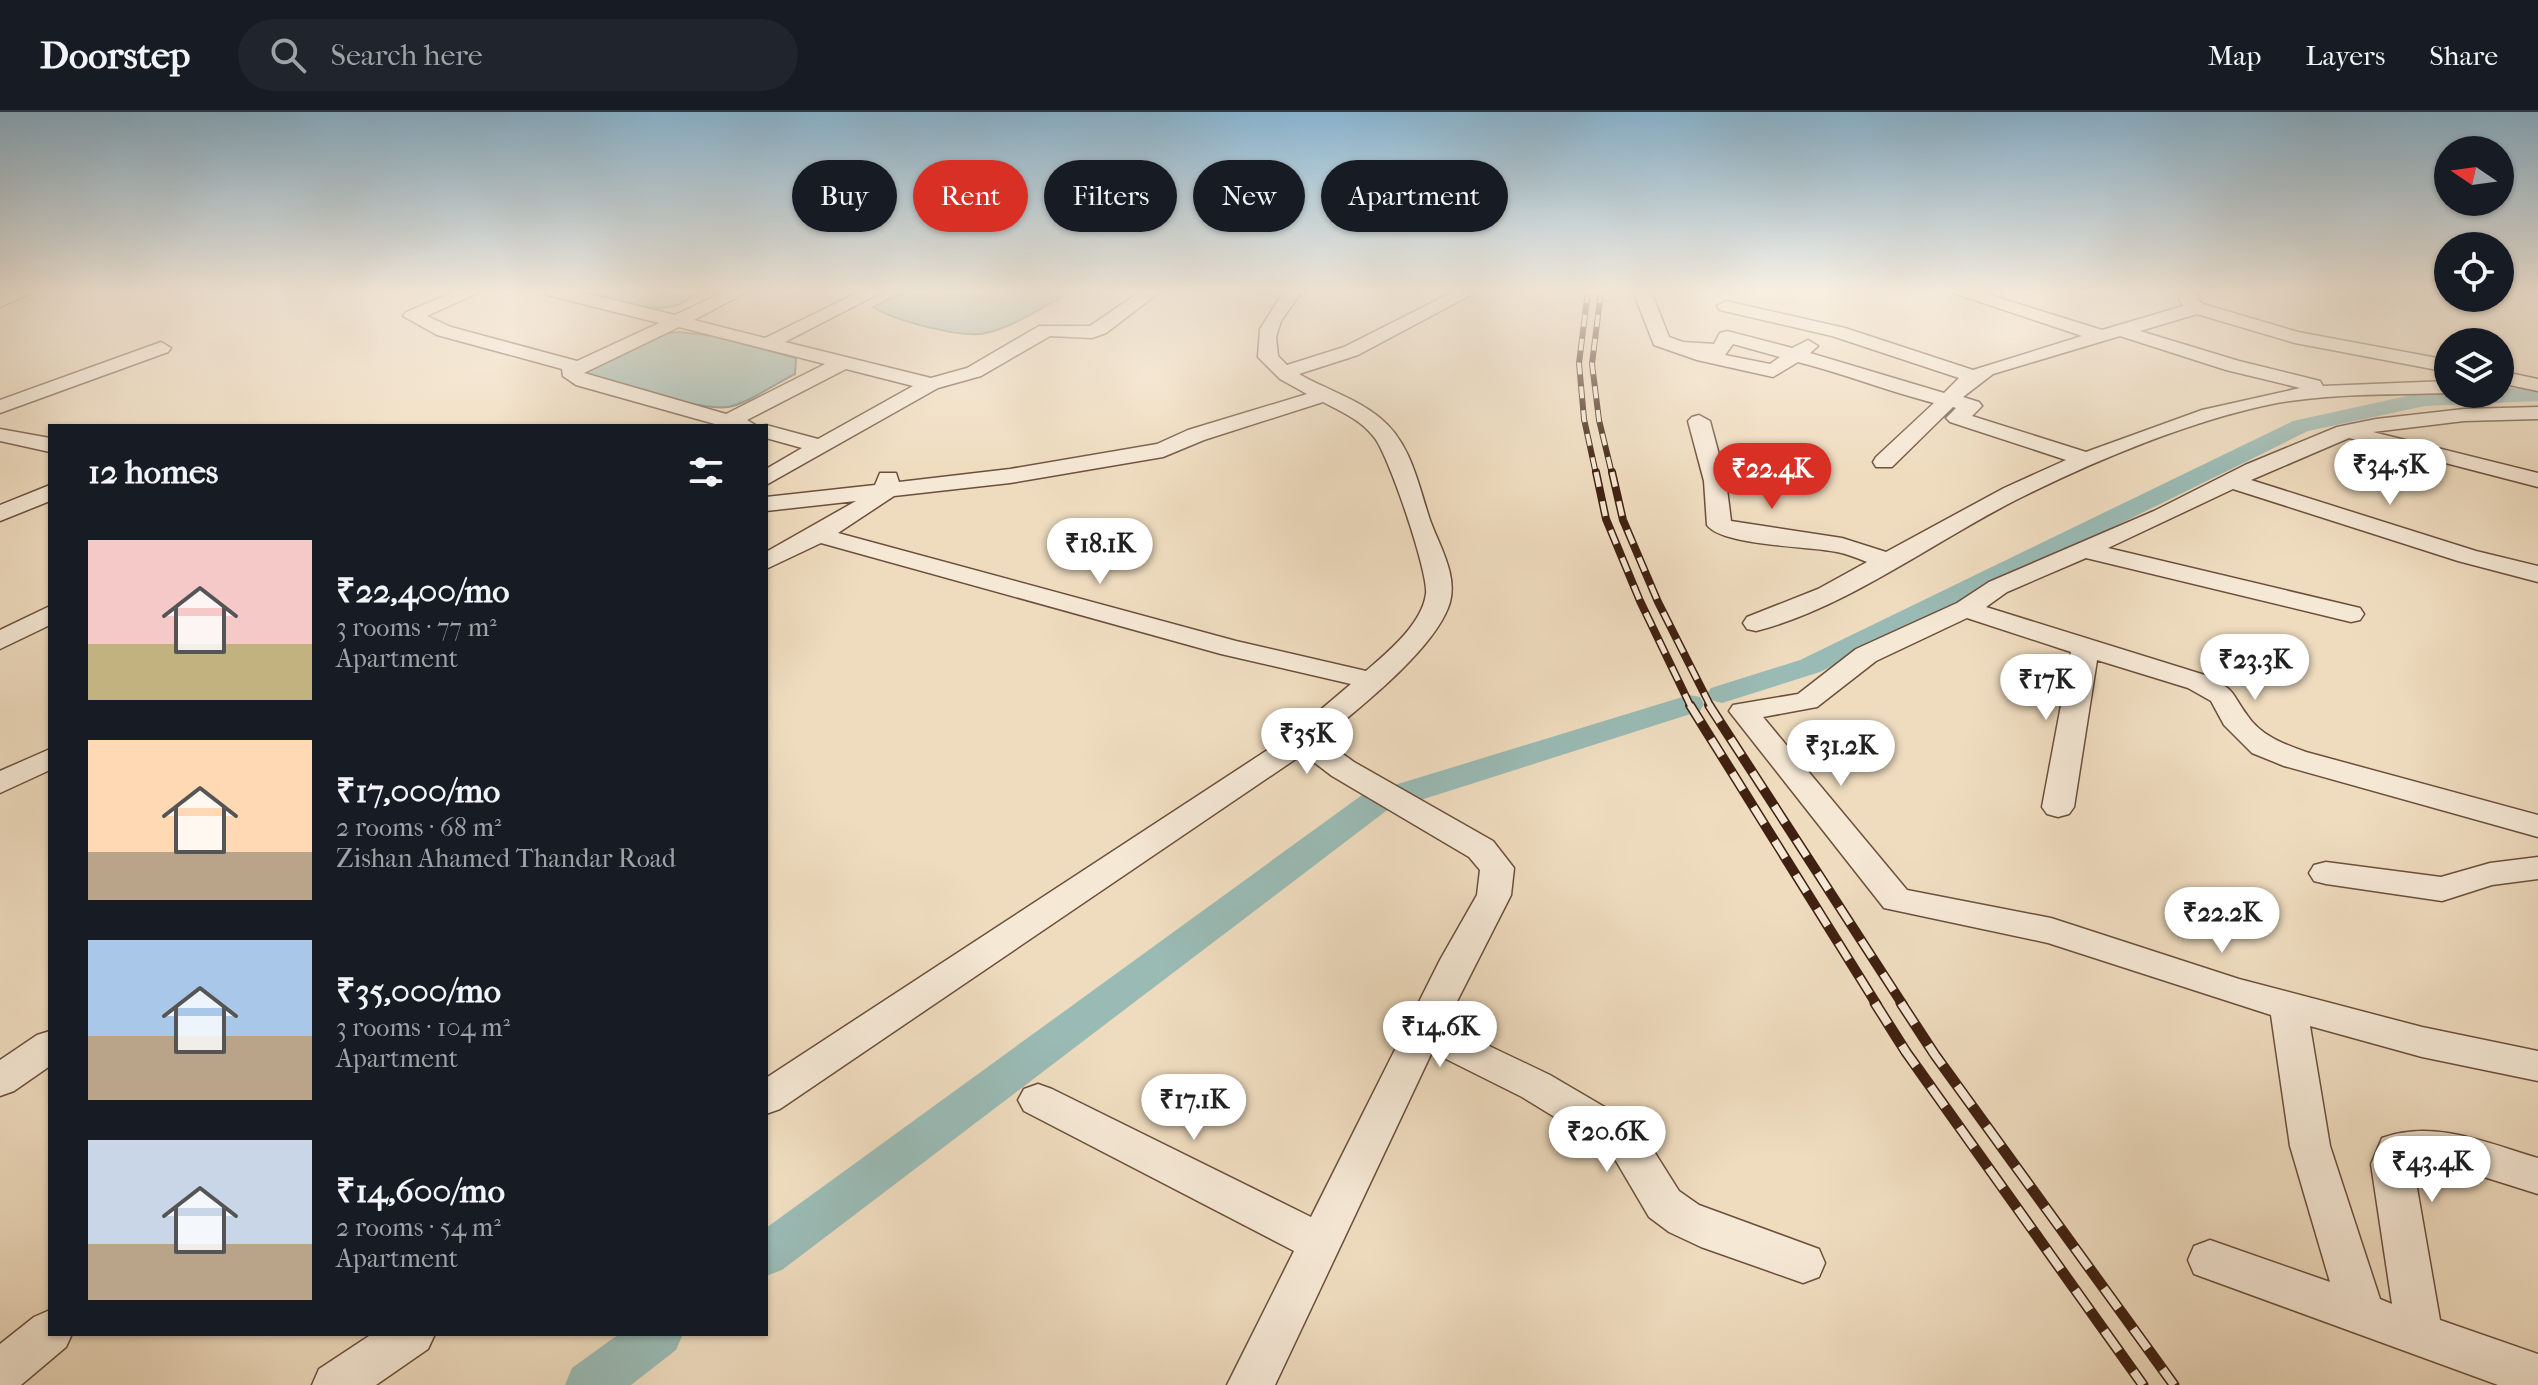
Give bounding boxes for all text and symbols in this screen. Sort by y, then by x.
search box [238,19,798,91]
text: Doorstep [40,33,190,78]
icon: search [266,33,310,77]
text: Search here [330,38,483,73]
text: Map [2208,39,2261,72]
text: Layers [2305,39,2385,72]
text: Share [2429,39,2498,72]
north arrow [2434,136,2514,216]
map controls [2434,136,2514,408]
chip: Buy [792,160,897,232]
chip: Rent [913,160,1028,232]
chip: Filters [1044,160,1177,232]
chip: New [1193,160,1305,232]
chip: Apartment [1321,160,1508,232]
button: locate [2434,232,2514,312]
button: layers [2434,328,2514,408]
pin: ₹34.5K [2325,439,2455,507]
pin: ₹22.4K [1707,443,1837,511]
text: ₹34.5K [2352,449,2428,480]
icon: filters [684,450,728,494]
text: 12 homes [88,452,218,492]
text: ₹22.4K [1731,453,1813,484]
pin: ₹18.1K [1035,518,1165,586]
text: ₹18.1K [1065,528,1135,559]
text: ₹22,400/mo [336,571,510,611]
icon: home [152,572,248,668]
text: 3 rooms · 77 m² [336,612,497,643]
pin: ₹23.3K [2190,634,2320,702]
text: Apartment [336,643,458,674]
text: ₹23.3K [2218,644,2292,675]
pin: ₹17K [1999,654,2093,722]
text: ₹17K [2018,664,2074,695]
pin: ₹35K [1260,708,1354,776]
text: ₹35K [1279,718,1335,749]
pin: ₹31.2K [1776,720,1906,788]
text: ₹31.2K [1805,730,1877,761]
text: ₹17,000/mo [336,771,500,811]
icon: home [152,772,248,868]
text: 2 rooms · 68 m² [336,812,501,843]
text: Zishan Ahamed Thandar Road [336,843,676,874]
pin: ₹22.2K [2157,887,2287,955]
text: ₹22.2K [2183,897,2261,928]
text: ₹35,000/mo [336,971,501,1011]
icon: home [152,972,248,1068]
pin: ₹14.6K [1375,1001,1505,1069]
text: ₹14.6K [1401,1011,1479,1042]
text: 3 rooms · 104 m² [336,1012,510,1043]
text: Apartment [336,1043,458,1074]
pin: ₹17.1K [1129,1074,1259,1142]
text: ₹17.1K [1159,1084,1229,1115]
pin: ₹20.6K [1542,1106,1672,1174]
text: ₹20.6K [1567,1116,1647,1147]
pin: ₹43.4K [2367,1136,2497,1204]
text: ₹43.4K [2392,1146,2472,1177]
text: ₹14,600/mo [336,1171,505,1211]
icon: home [152,1172,248,1268]
text: 2 rooms · 54 m² [336,1212,501,1243]
text: Apartment [336,1243,458,1274]

